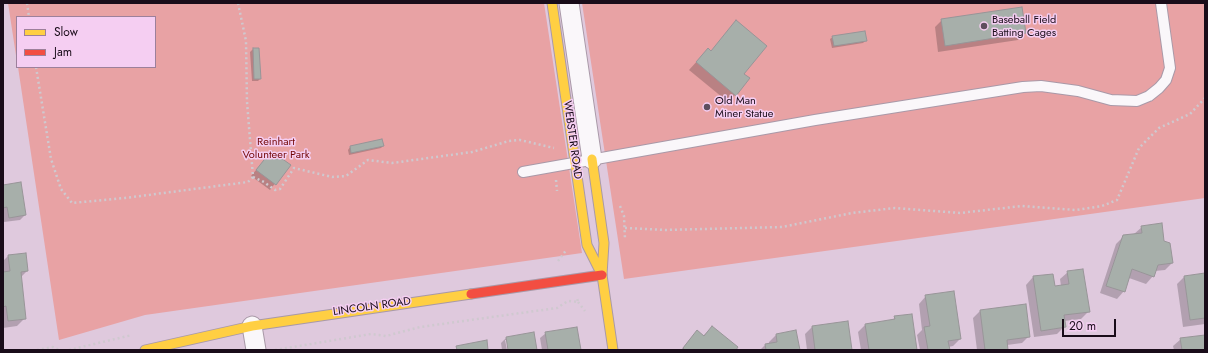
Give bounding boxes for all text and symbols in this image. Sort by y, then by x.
place label: Baseball Field Batting Cages [992,13,1056,39]
legend [16,16,156,68]
marker: Baseball Field Batting Cages [979,21,989,31]
text: Slow [54,23,78,41]
text: Jam [54,43,72,61]
place label: Old Man Miner Statue [715,94,773,120]
street label: WEBSTER ROAD [560,100,584,180]
marker: Old Man Miner Statue [702,102,712,112]
park label: Reinhart Volunteer Park [242,135,310,161]
street label: LINCOLN ROAD [332,295,412,319]
scale bar [1064,311,1118,337]
text: 20 m [1069,317,1096,335]

